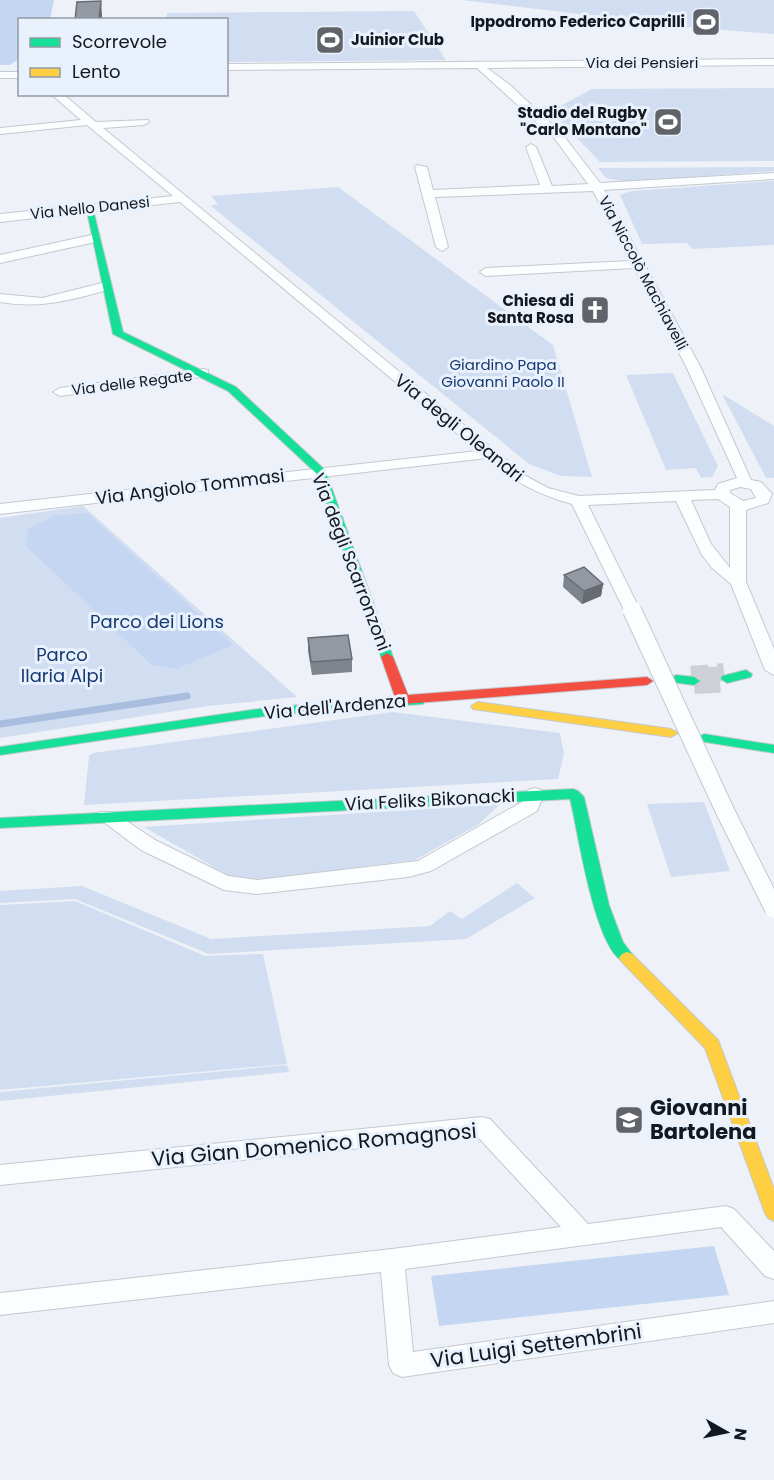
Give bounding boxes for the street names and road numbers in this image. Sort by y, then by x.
street label: Via dei Pensieri [586,52,698,73]
street label: Via Nello Danesi [29,191,151,224]
street label: Via Niccolò Machiavelli [594,192,693,353]
street label: Via delle Regate [70,365,194,400]
street label: Via degli Oleandri [389,368,529,488]
street label: Via Angiolo Tommasi [94,462,286,511]
street label: Via degli Scarronzoni [306,469,397,654]
street label: Via dell'Ardenza [263,688,407,725]
street label: Via Feliks Bikonacki [344,783,516,816]
street label: Via Gian Domenico Romagnosi [150,1116,478,1173]
street label: Via Luigi Settembrini [428,1316,643,1375]

